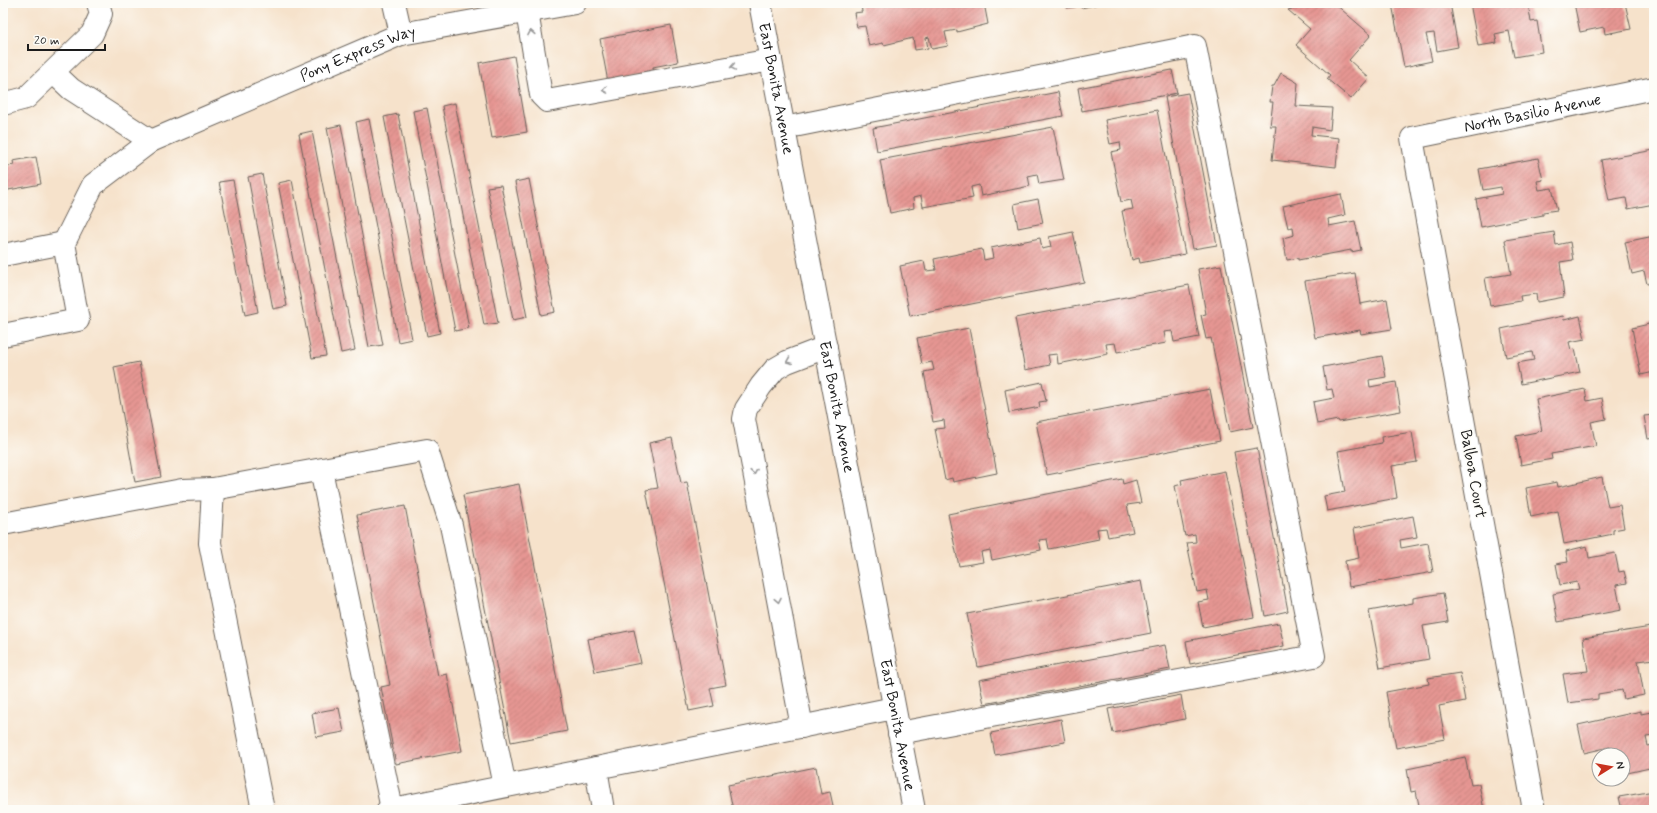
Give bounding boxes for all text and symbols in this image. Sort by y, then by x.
street label: Pony Express Way [297,21,417,87]
street label: East Bonita Avenue [753,21,799,156]
scale bar [28,26,105,52]
one-way arrow [527,30,536,36]
text: 20 m [34,33,60,49]
one-way arrow [730,62,736,71]
one-way arrow [602,85,608,94]
street label: North Basilio Avenue [1462,89,1603,138]
street label: East Bonita Avenue [814,339,860,474]
one-way arrow [786,357,793,365]
street label: Balboa Court [1455,428,1491,520]
one-way arrow [749,469,758,475]
one-way arrow [773,596,781,603]
street label: East Bonita Avenue [875,657,921,793]
north arrow [1591,747,1631,787]
text: N [1612,760,1627,770]

